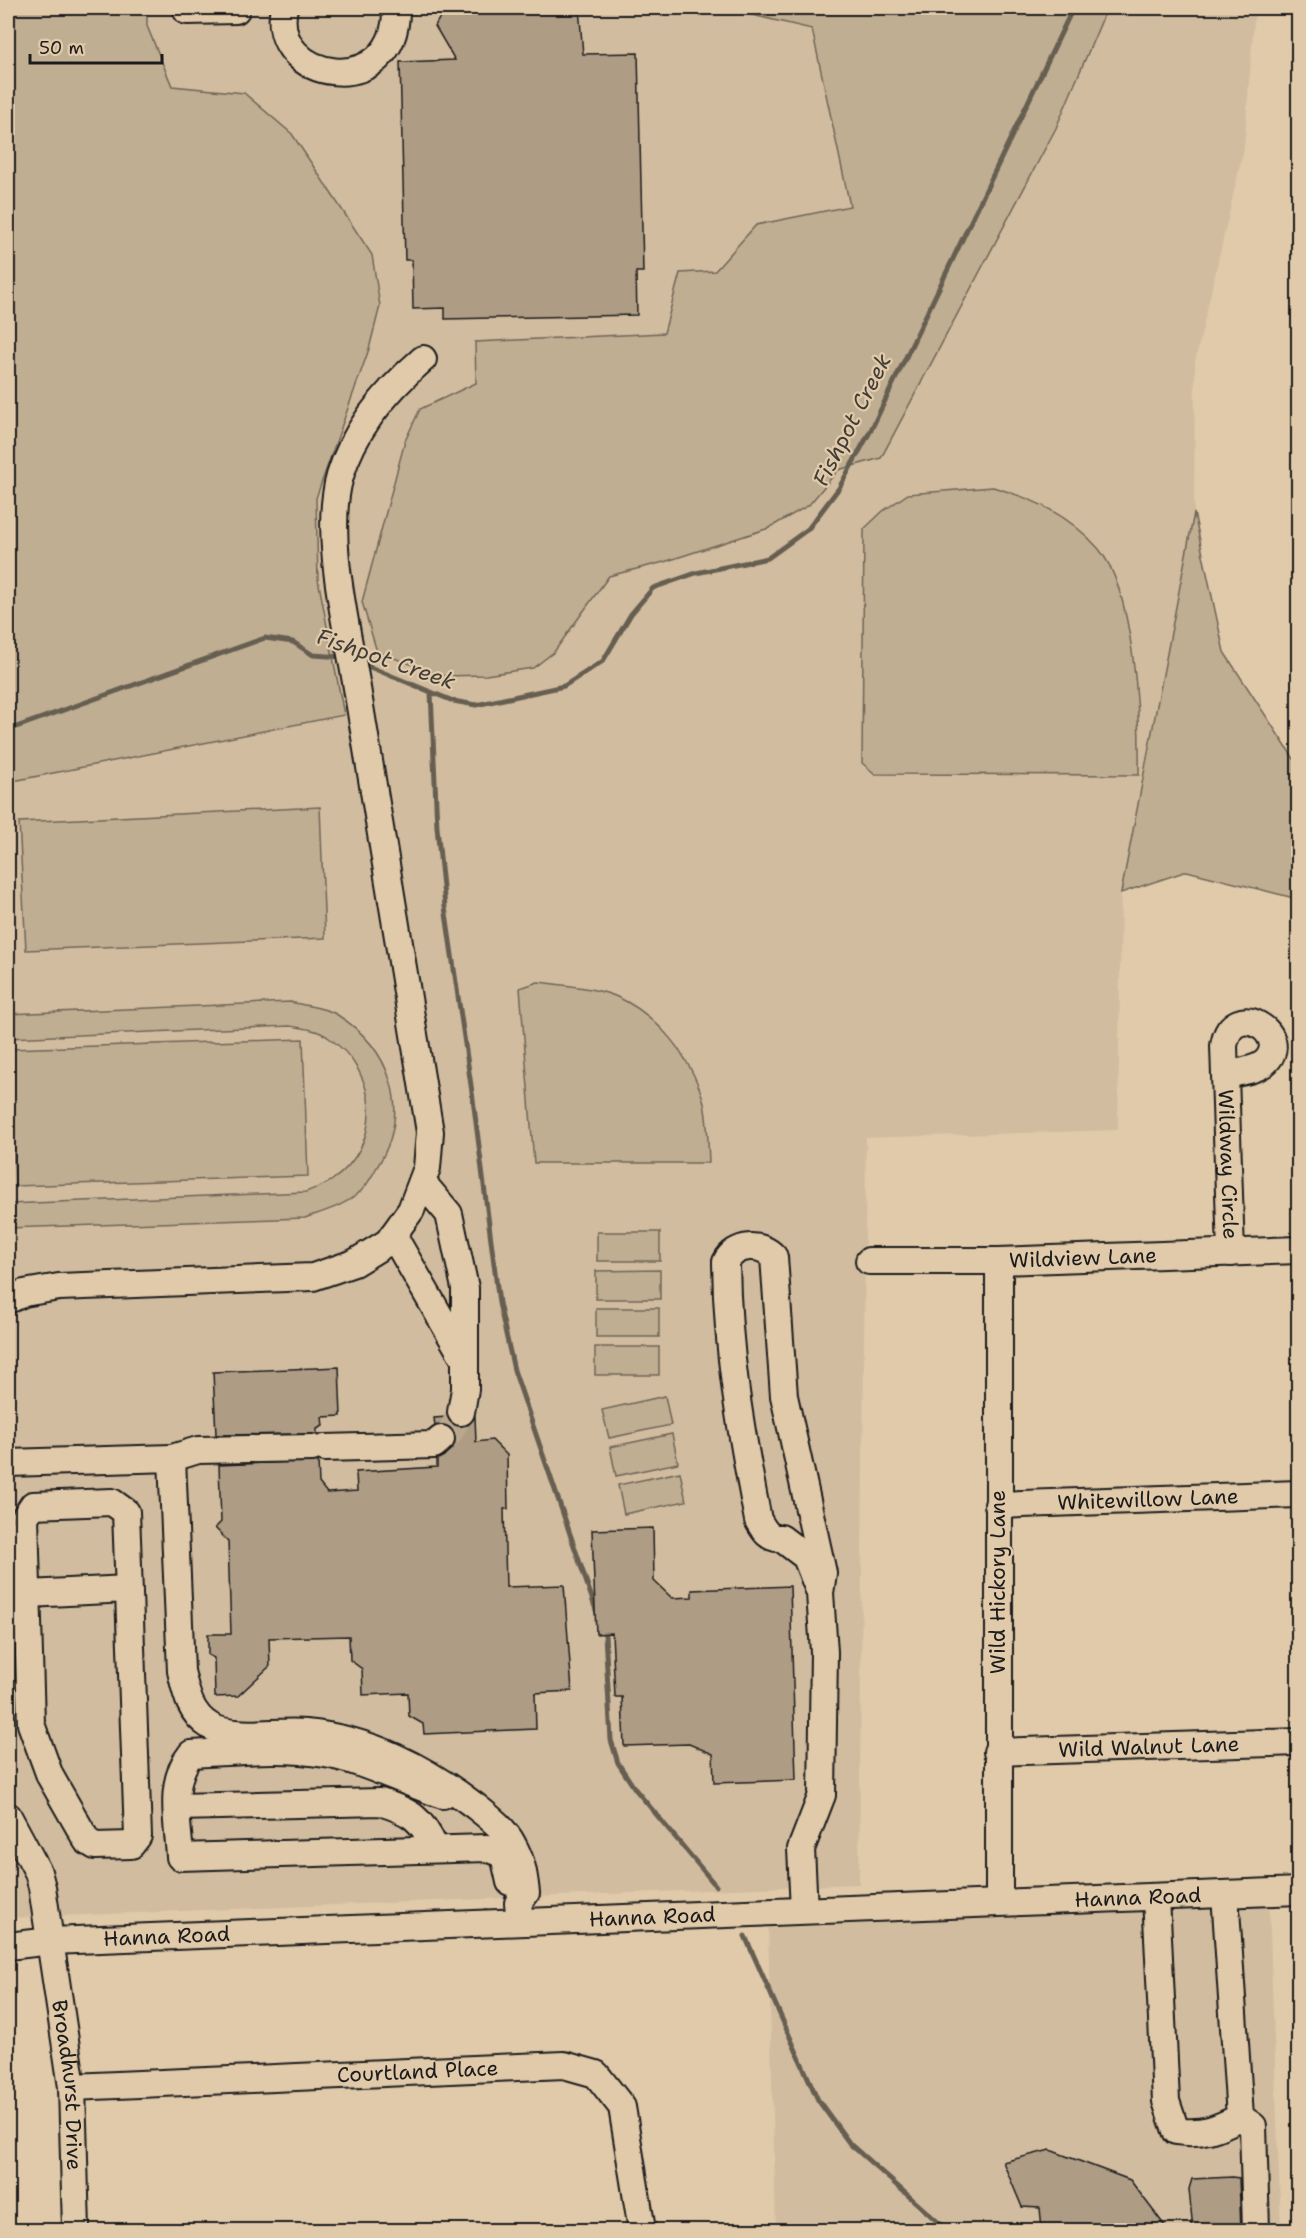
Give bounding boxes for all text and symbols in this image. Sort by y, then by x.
scale bar [30,27,162,65]
text: 50 m [39,36,84,60]
water label: Fishpot Creek [806,348,898,491]
water label: Fishpot Creek [313,622,460,696]
street label: Wildway Circle [1211,1089,1245,1240]
street label: Wildview Lane [1009,1241,1157,1275]
street label: Whitewillow Lane [1057,1482,1239,1517]
street label: Wild Hickory Lane [984,1490,1012,1674]
street label: Wild Walnut Lane [1058,1730,1240,1764]
street label: Hanna Road [1074,1881,1202,1914]
street label: Hanna Road [588,1900,716,1933]
street label: Hanna Road [103,1920,231,1953]
street label: Broadhurst Drive [45,1998,88,2171]
street label: Courtland Place [336,2054,499,2089]

